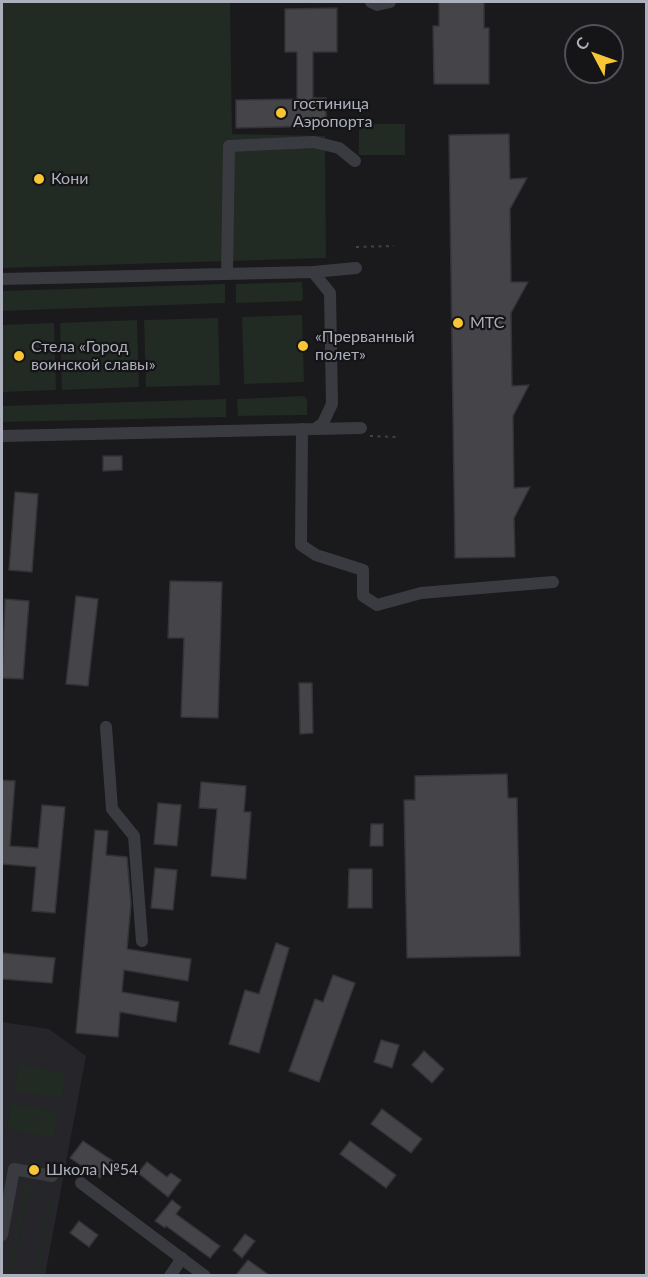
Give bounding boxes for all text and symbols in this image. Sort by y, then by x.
north arrow [564,24,624,84]
text: С [571,33,592,53]
place label: гостиница Аэропорта [293,94,372,132]
marker: гостиница Аэропорта [274,106,288,120]
place label: Кони [51,169,88,189]
marker: Кони [32,172,46,186]
place label: МТС [470,313,504,333]
marker: МТС [451,316,465,330]
place label: «Пpepвaнный пoлeт» [315,327,415,365]
place label: Стела «Город воинской славы» [31,337,156,375]
marker: «Пpepвaнный пoлeт» [296,339,310,353]
marker: Стела «Город воинской славы» [12,349,26,363]
place label: Школа №54 [46,1160,138,1180]
marker: Школа №54 [27,1163,41,1177]

